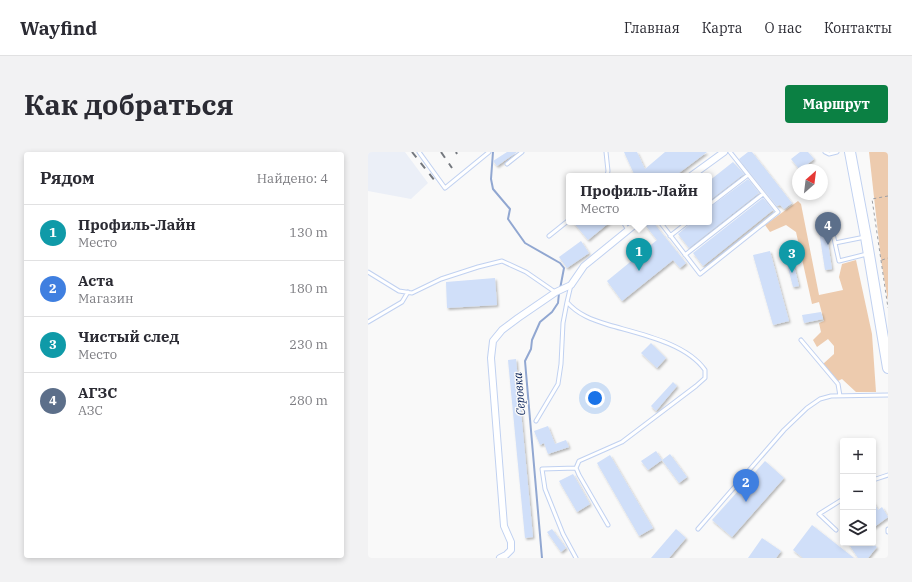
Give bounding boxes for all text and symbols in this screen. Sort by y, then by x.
text: Wayfind [20,16,97,40]
text: Главная [624,19,680,37]
text: Карта [702,19,743,37]
text: О нас [765,19,802,37]
text: Контакты [824,19,892,37]
button: Маршрут [785,85,888,123]
text: Как добраться [24,86,234,123]
north arrow [792,164,828,200]
text: Рядом [40,167,95,189]
text: Найдено: 4 [257,170,328,187]
popup [566,173,712,225]
text: Профиль-Лайн [580,181,698,200]
text: Место [580,200,619,217]
pin: 4 [815,212,841,245]
text: Профиль-Лайн [78,215,196,234]
text: 1 [49,224,57,241]
text: 130 m [289,224,328,241]
text: Место [78,234,117,251]
pin: 1 [626,238,652,271]
pin: 3 [779,240,805,273]
text: Аста [78,271,114,290]
text: 2 [49,280,57,297]
text: 180 m [289,280,328,297]
text: Магазин [78,290,134,307]
text: Чистый след [78,327,179,346]
text: 3 [49,336,57,353]
text: 230 m [289,336,328,353]
text: Место [78,346,117,363]
water label: Серовка [510,371,528,416]
text: АГЗС [78,383,117,402]
your location [585,388,605,408]
text: 4 [49,392,57,409]
text: 280 m [289,392,328,409]
text: АЗС [78,402,103,419]
map controls [840,438,876,546]
button: + [840,438,876,474]
pin: 2 [733,469,759,502]
button: − [840,474,876,510]
button: layers [840,510,876,546]

